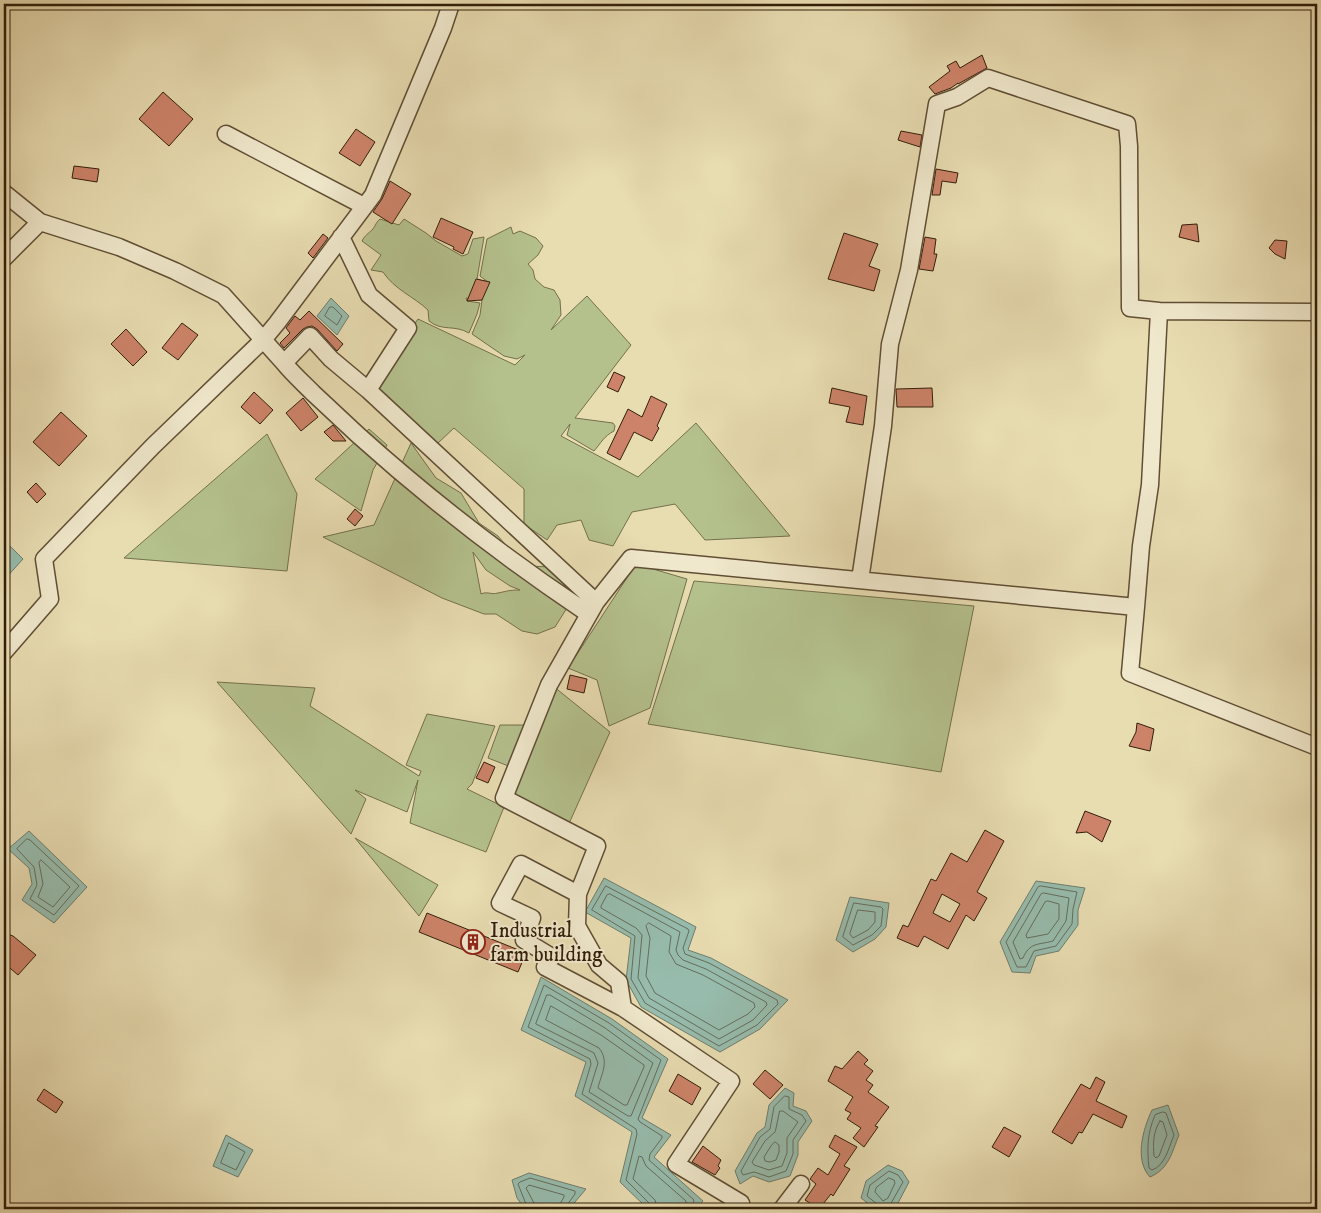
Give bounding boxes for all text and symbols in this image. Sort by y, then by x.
place label: Industrial farm building [490,918,603,968]
building icon: Industrial farm building [460,929,486,955]

